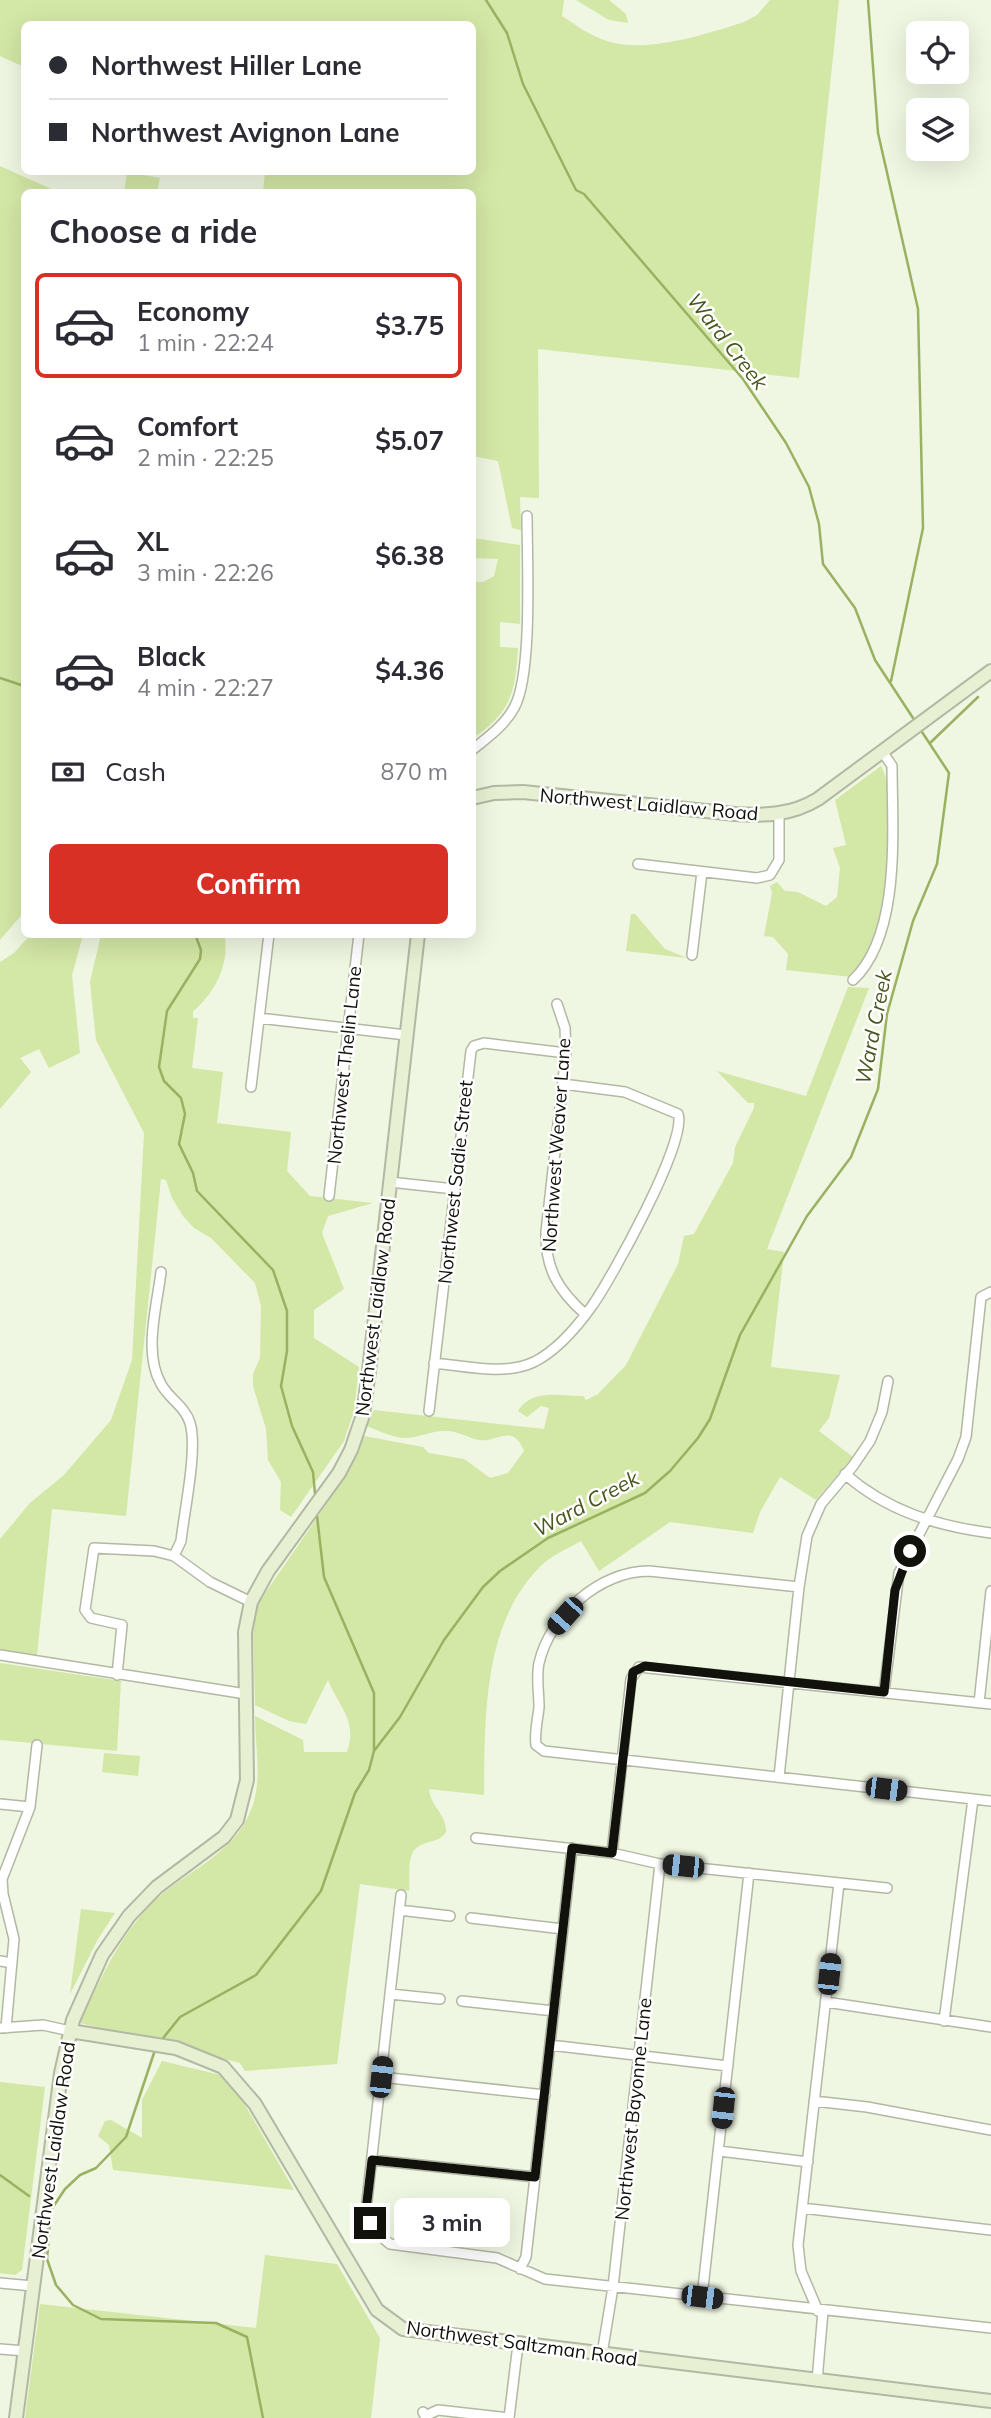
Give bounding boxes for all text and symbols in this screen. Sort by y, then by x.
map controls [906,21,969,161]
button: locate [906,21,969,84]
text: Northwest Hiller Lane [91,49,362,82]
button: layers [906,98,969,161]
text: Northwest Avignon Lane [91,116,400,149]
text: Choose a ride [49,211,257,251]
water label: Ward Creek [682,287,775,396]
icon: car [53,294,116,357]
text: Economy [137,295,249,328]
text: $3.75 [375,309,444,342]
text: 1 min · 22:24 [137,328,274,357]
icon: car [53,409,116,472]
text: Comfort [137,410,238,443]
text: $5.07 [375,424,444,457]
text: 2 min · 22:25 [137,443,274,472]
icon: car [53,524,116,587]
text: XL [137,525,169,558]
text: $6.38 [375,539,444,572]
text: 3 min · 22:26 [137,558,274,587]
icon: car [53,639,116,702]
text: Black [137,640,205,673]
text: $4.36 [375,654,444,687]
text: 4 min · 22:27 [137,673,274,702]
icon: cash [49,753,87,791]
text: Cash [105,755,166,788]
text: 870 m [380,757,448,786]
street label: Northwest Laidlaw Road [539,782,759,826]
button: Confirm [49,844,448,924]
street label: Northwest Thelin Lane [322,965,366,1165]
water label: Ward Creek [849,967,897,1086]
street label: Northwest Weaver Lane [537,1037,575,1253]
street label: Northwest Sadie Street [432,1079,478,1285]
street label: Northwest Laidlaw Road [350,1197,400,1417]
water label: Ward Creek [529,1464,644,1542]
route start [894,1535,926,1567]
car [544,1593,587,1639]
car [864,1776,909,1802]
car [662,1853,705,1879]
car [817,1952,842,1996]
street label: Northwest Bayonne Lane [609,1997,657,2221]
street label: Northwest Laidlaw Road [26,2040,80,2260]
car [369,2055,394,2099]
car [711,2086,736,2130]
callout: 3 min [394,2198,510,2248]
route end [354,2207,386,2239]
text: 3 min [422,2208,482,2237]
car [680,2284,725,2310]
street label: Northwest Saltzman Road [405,2315,639,2371]

